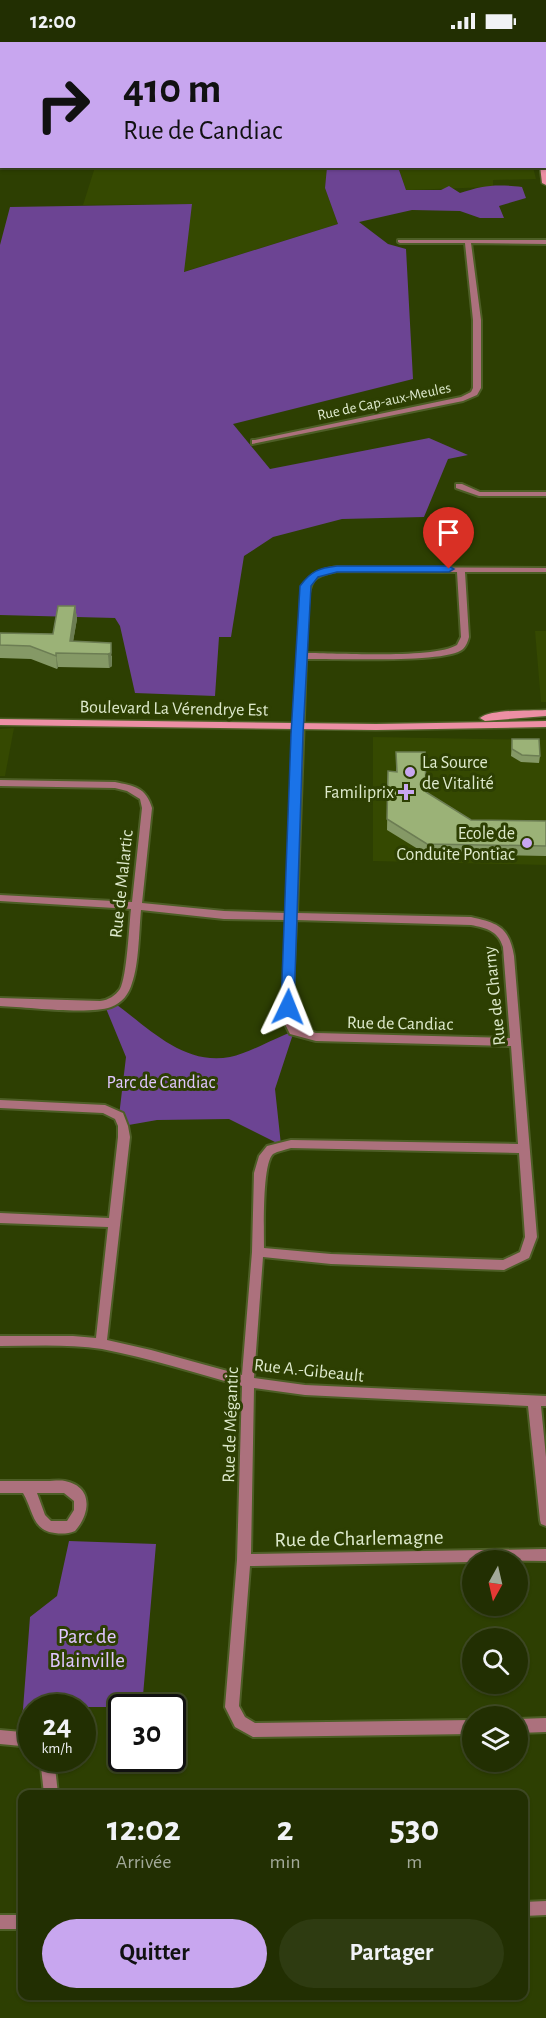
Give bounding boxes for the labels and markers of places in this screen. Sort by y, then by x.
pin [423,507,474,569]
place label: La Source de Vitalité [422,754,494,793]
marker: La Source de Vitalité [403,765,417,779]
place label: Familiprix [324,784,394,802]
marker: Familiprix [399,785,413,799]
place label: Ecole de Conduite Pontiac [397,825,515,864]
marker: Ecole de Conduite Pontiac [520,836,534,850]

